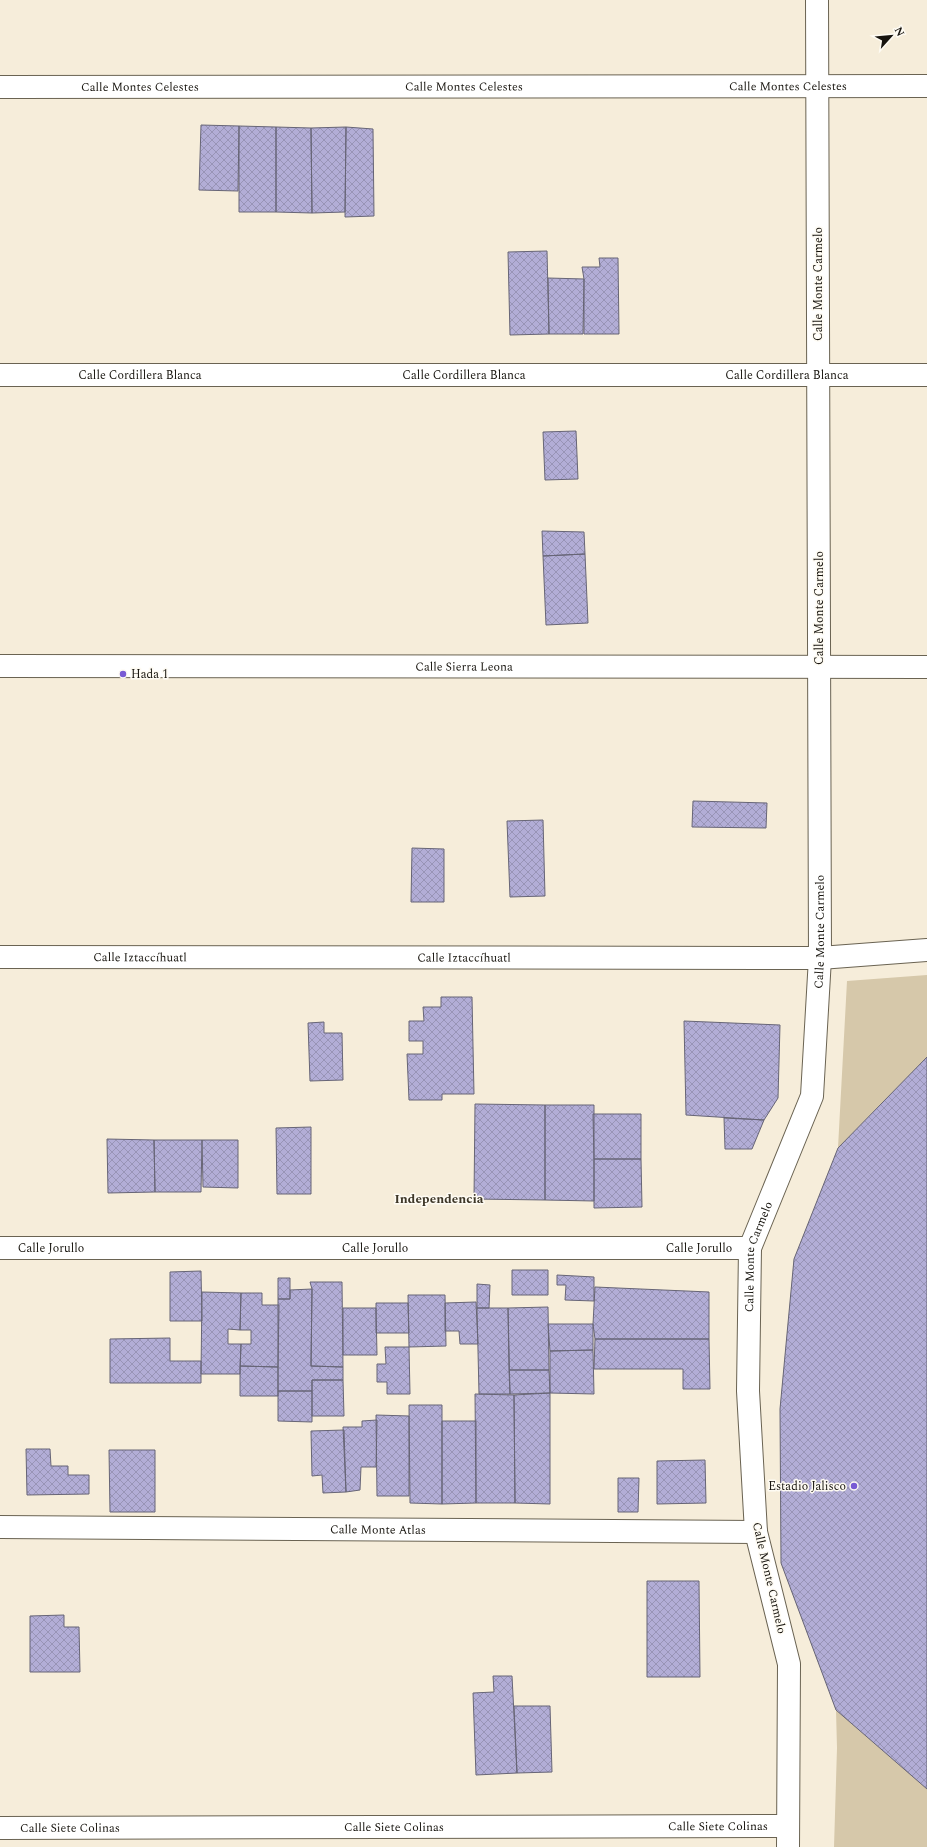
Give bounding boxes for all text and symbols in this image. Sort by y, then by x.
north arrow [871,16,911,56]
text: N [890,24,909,40]
street label: Calle Montes Celestes [81,77,199,96]
street label: Calle Montes Celestes [405,77,523,96]
street label: Calle Montes Celestes [729,77,847,96]
street label: Calle Monte Carmelo [809,227,828,341]
street label: Calle Cordillera Blanca [78,366,202,385]
street label: Calle Cordillera Blanca [402,366,526,385]
street label: Calle Cordillera Blanca [725,366,849,385]
street label: Calle Monte Carmelo [810,551,829,665]
street label: Calle Sierra Leona [415,657,513,676]
place label: Hada 1 [131,665,168,684]
marker: Hada 1 [118,669,128,679]
street label: Calle Monte Carmelo [809,875,830,989]
street label: Calle Iztaccíhuatl [93,948,187,967]
street label: Calle Iztaccíhuatl [417,948,511,967]
district label: Independencia [394,1189,484,1209]
street label: Calle Monte Carmelo [740,1198,778,1312]
street label: Calle Jorullo [18,1239,84,1258]
street label: Calle Jorullo [342,1239,408,1258]
street label: Calle Jorullo [666,1239,732,1258]
place label: Estadio Jalisco [768,1477,846,1496]
marker: Estadio Jalisco [849,1481,859,1491]
street label: Calle Monte Atlas [330,1520,426,1539]
street label: Calle Monte Carmelo [747,1520,791,1636]
street label: Calle Siete Colinas [344,1817,444,1837]
street label: Calle Siete Colinas [668,1817,768,1836]
street label: Calle Siete Colinas [20,1818,120,1837]

